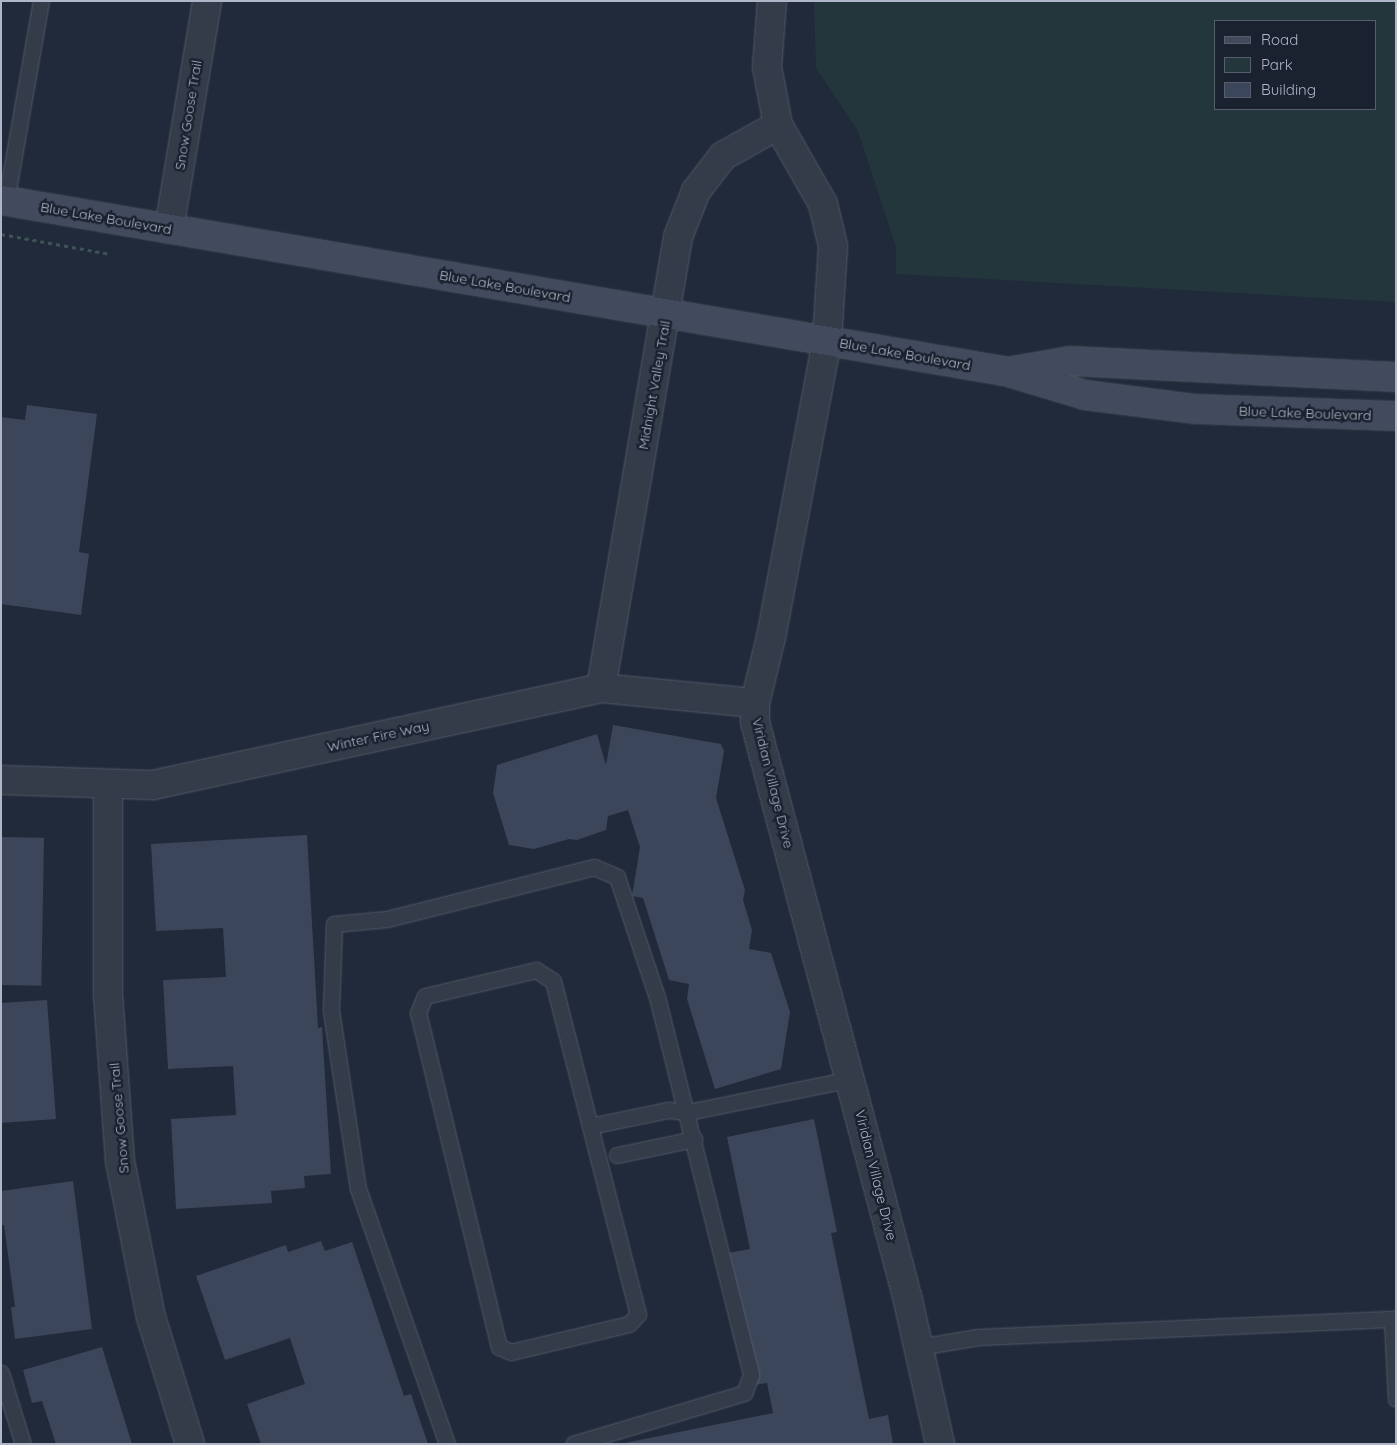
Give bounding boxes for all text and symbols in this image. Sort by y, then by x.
legend [1214,20,1377,110]
text: Road [1261,30,1298,49]
text: Park [1261,55,1293,74]
street label: Snow Goose Trail [171,59,205,171]
text: Building [1261,80,1316,99]
street label: Blue Lake Boulevard [39,198,173,238]
street label: Blue Lake Boulevard [438,266,572,306]
street label: Midnight Valley Trail [634,319,674,451]
street label: Blue Lake Boulevard [838,334,972,374]
street label: Blue Lake Boulevard [1238,402,1372,424]
street label: Viridian Village Drive [749,716,797,850]
street label: Winter Fire Way [325,717,431,755]
street label: Snow Goose Trail [106,1062,132,1174]
street label: Viridian Village Drive [852,1108,900,1242]

